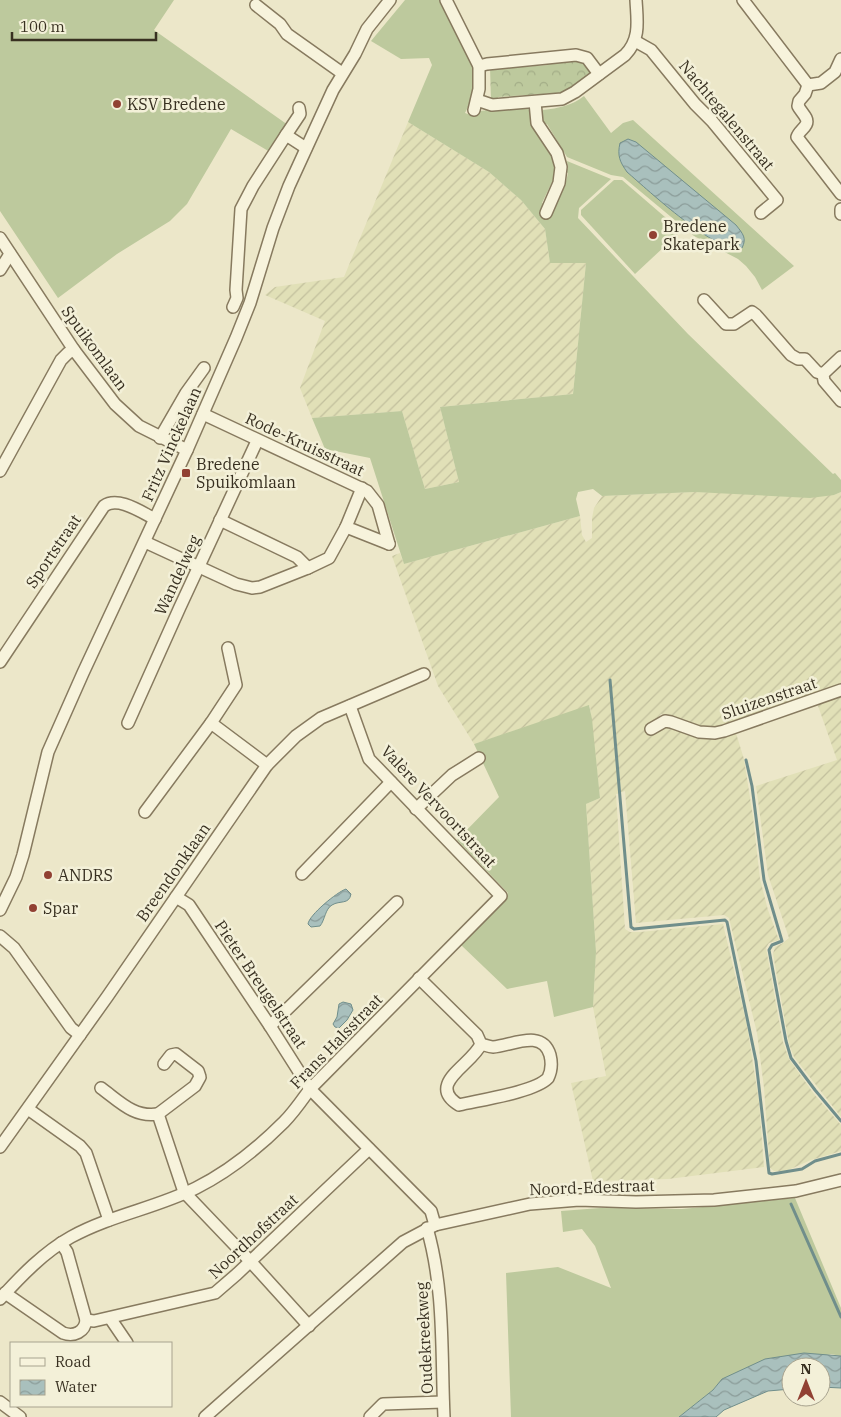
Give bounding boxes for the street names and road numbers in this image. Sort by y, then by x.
street label: Nachtegalenstraat [675,56,779,175]
street label: Spuikomlaan [58,302,132,394]
street label: Fritz Vinckelaan [137,384,205,504]
street label: Rode-Kruisstraat [242,408,368,480]
street label: Sportstraat [21,510,85,592]
street label: Wandelweg [150,531,204,618]
street label: Sluizenstraat [719,672,820,724]
street label: Valère Vervoortstraat [377,741,501,872]
street label: Breendonklaan [132,819,214,925]
street label: Pieter Breugelstraat [211,916,312,1052]
street label: Frans Halsstraat [286,989,387,1093]
street label: Noord-Edestraat [529,1175,655,1199]
street label: Noordhofstraat [204,1189,302,1283]
street label: Oudekreekweg [411,1281,437,1395]

